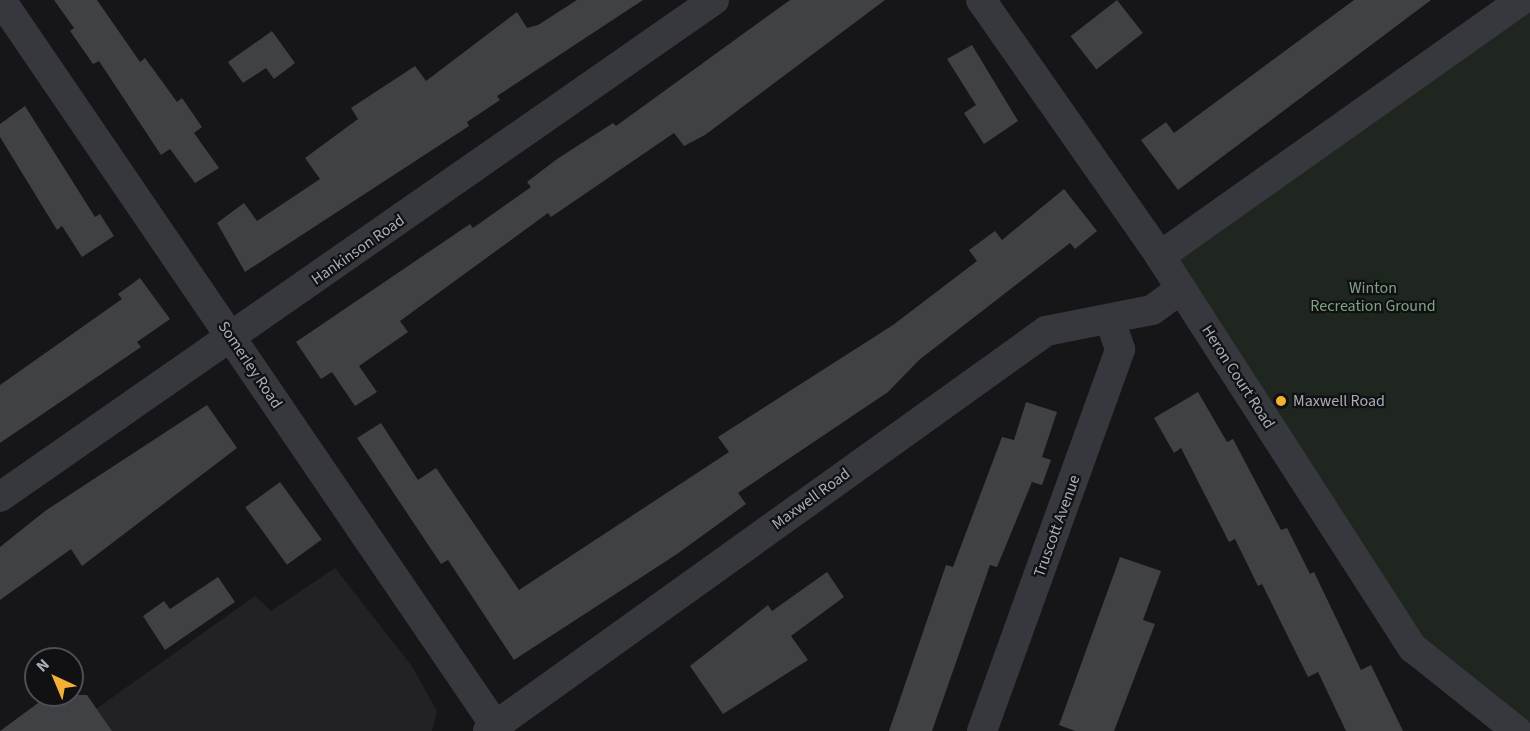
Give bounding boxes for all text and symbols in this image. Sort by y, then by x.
street label: Hankinson Road [308,211,408,289]
park label: Winton Recreation Ground [1310,278,1436,316]
street label: Somerley Road [214,318,286,412]
street label: Heron Court Road [1197,322,1279,432]
place label: Maxwell Road [1293,391,1385,411]
marker: Maxwell Road [1274,394,1288,408]
street label: Maxwell Road [768,464,854,534]
street label: Truscott Avenue [1030,472,1084,580]
north arrow [24,647,84,707]
text: N [31,654,54,677]

